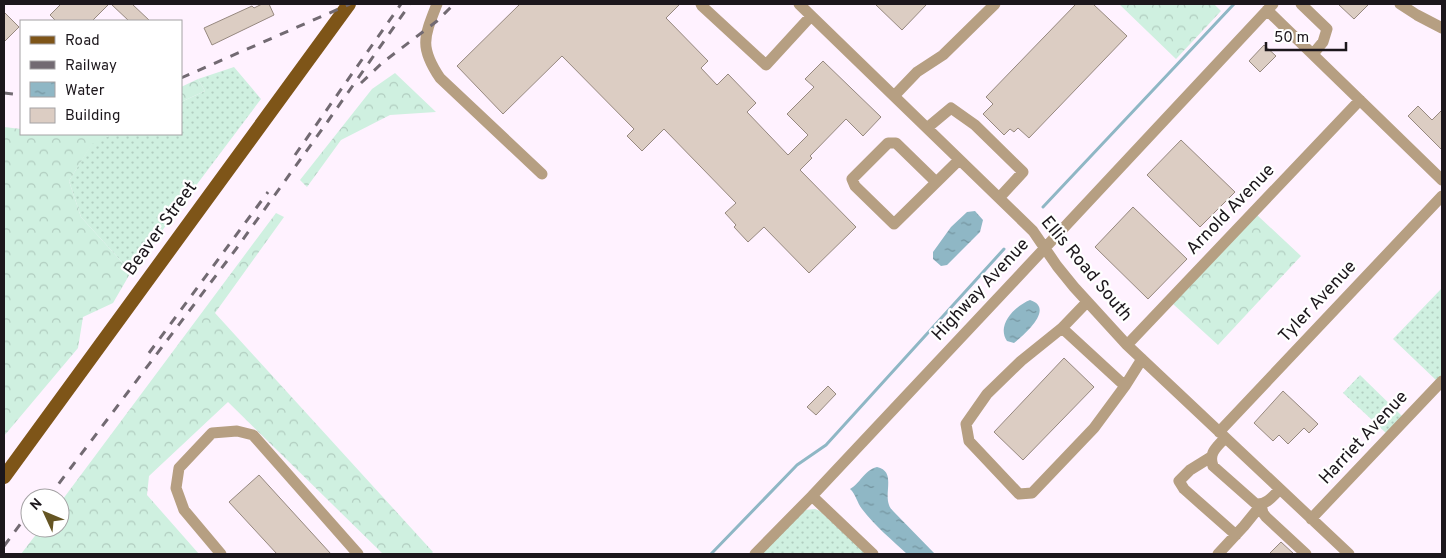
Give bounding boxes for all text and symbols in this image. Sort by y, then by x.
legend [20,20,182,135]
scale bar [1266,20,1346,52]
text: 50 m [1274,29,1309,48]
text: Road [65,32,100,51]
text: Railway [65,57,117,76]
text: Water [65,82,105,101]
text: Building [65,107,120,126]
street label: Arnold Avenue [1182,160,1280,260]
street label: Beaver Street [119,177,203,281]
street label: Ellis Road South [1035,212,1137,326]
street label: Highway Avenue [927,234,1035,346]
street label: Tyler Avenue [1274,256,1362,348]
street label: Harriet Avenue [1315,386,1413,490]
north arrow [20,488,70,538]
text: N [27,495,46,515]

